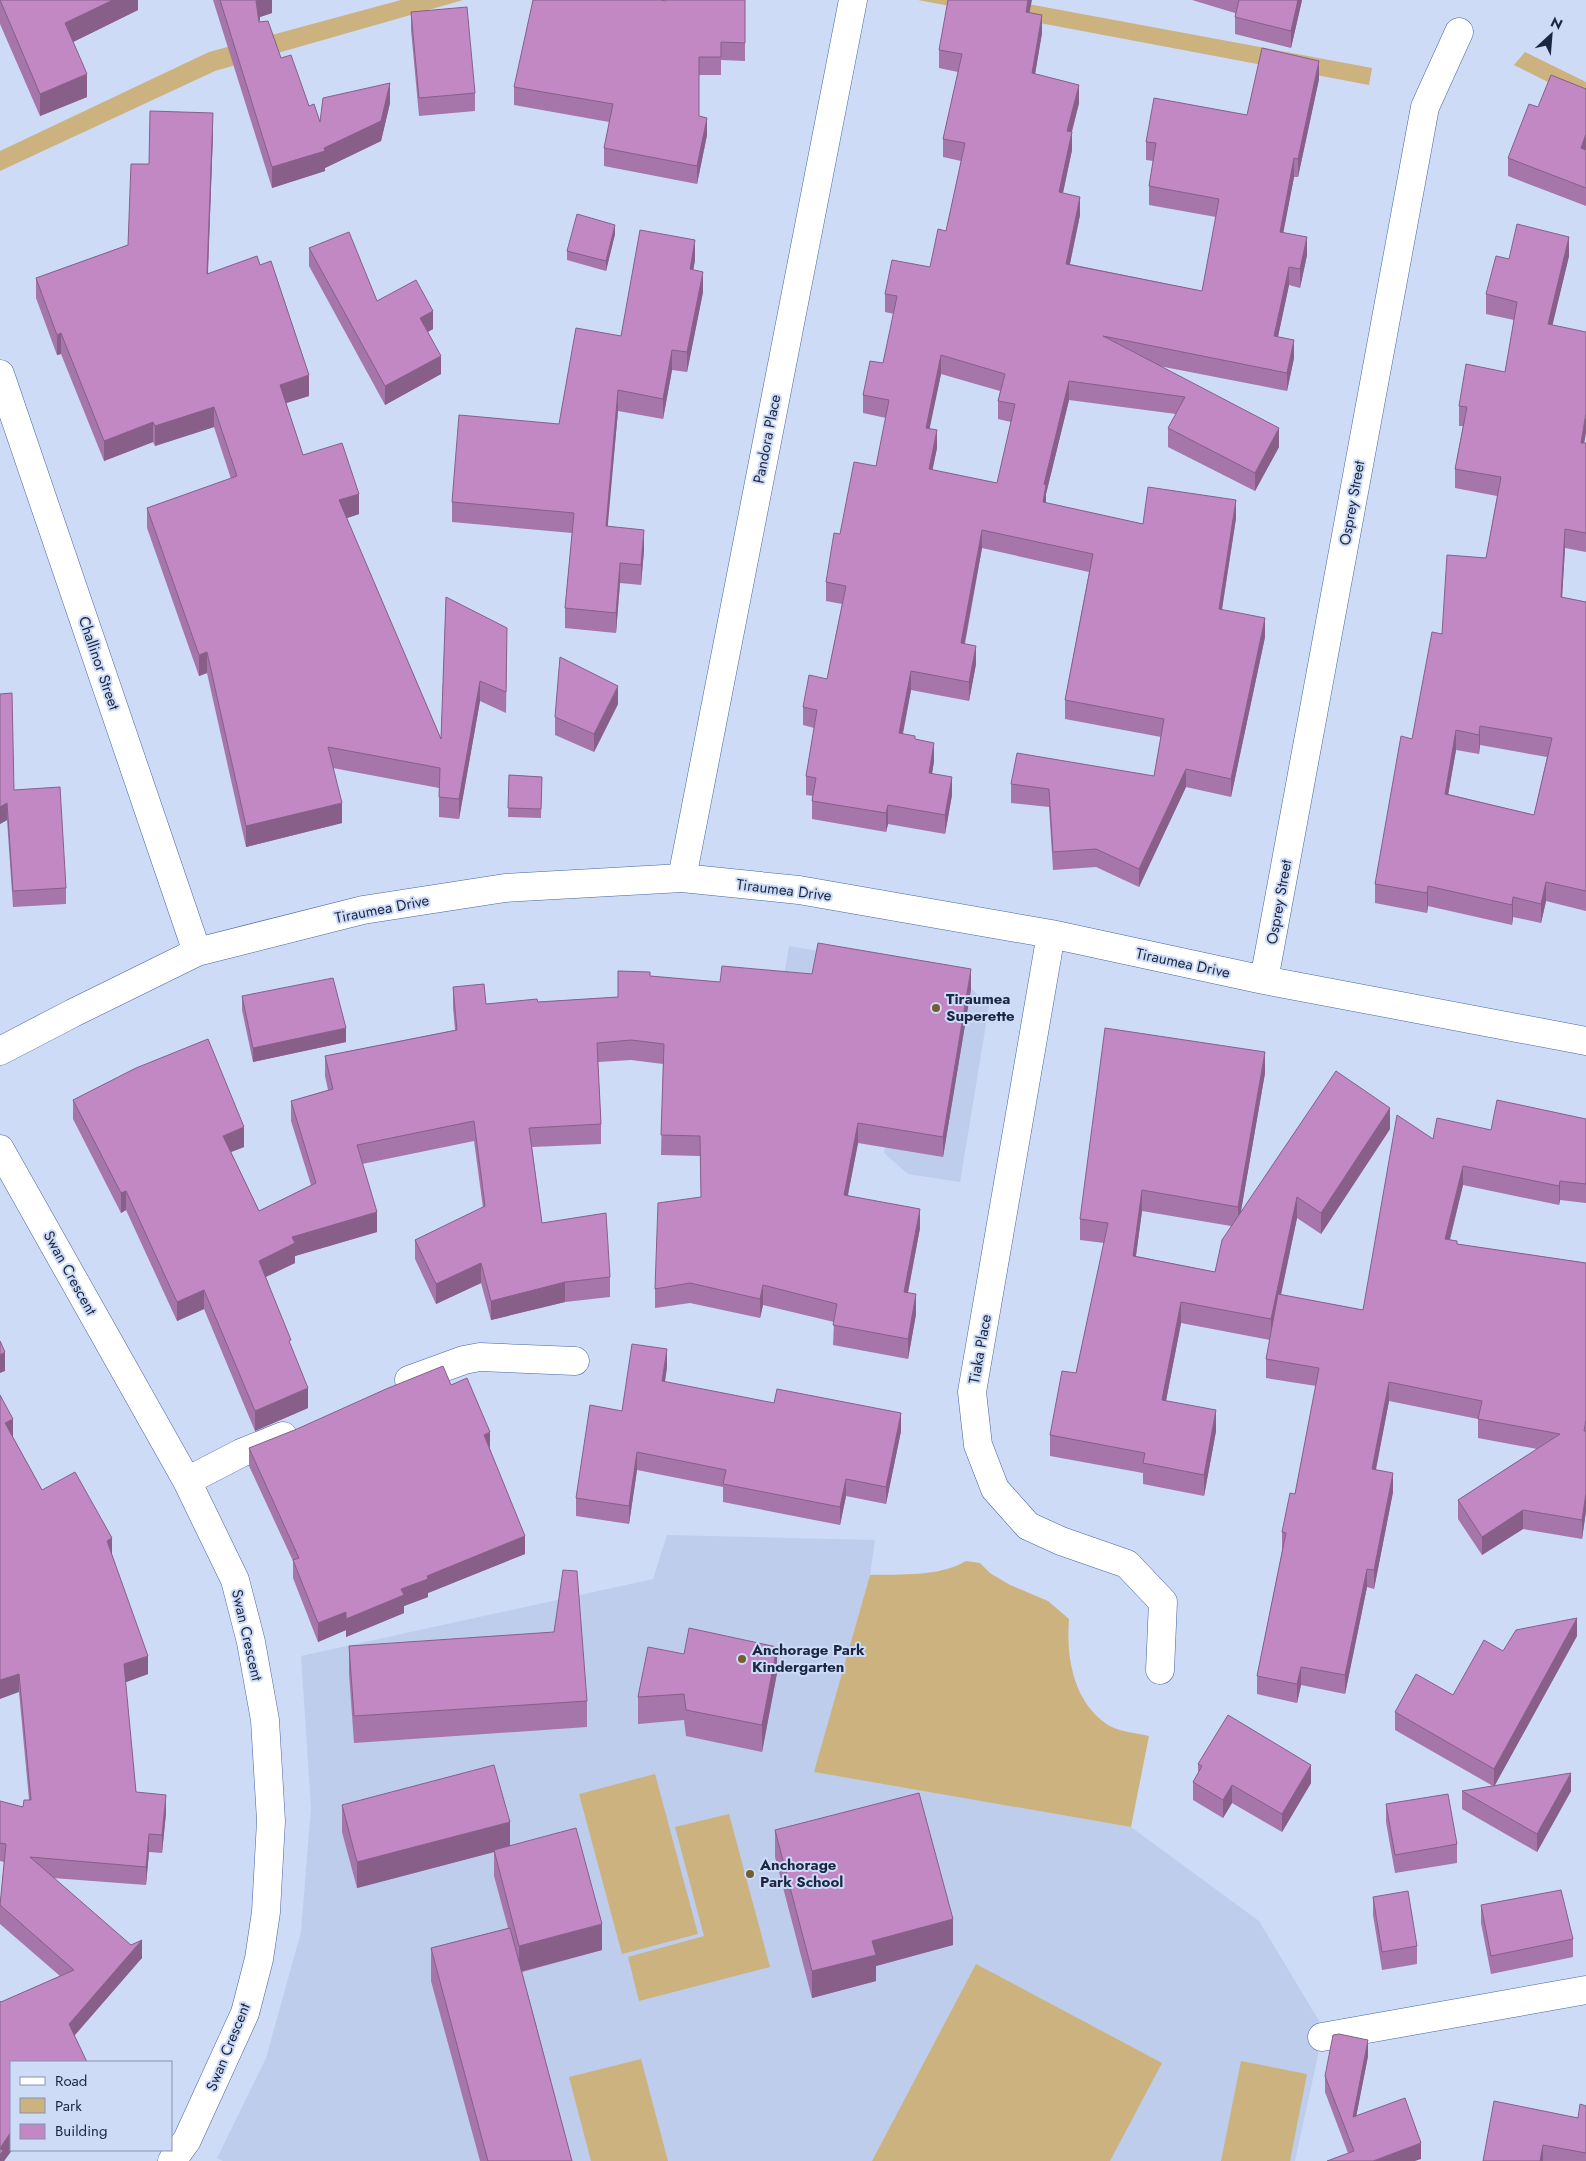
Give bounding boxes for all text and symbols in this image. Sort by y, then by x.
north arrow [1526,10,1576,60]
text: N [1547,12,1566,35]
street label: Pandora Place [748,392,786,485]
street label: Osprey Street [1334,458,1370,547]
street label: Challinor Street [73,613,125,713]
street label: Osprey Street [1261,857,1297,946]
street label: Tiraumea Drive [735,873,833,907]
street label: Tiraumea Drive [333,889,431,929]
street label: Tiraumea Drive [1134,942,1232,984]
place label: Tiraumea Superette [946,988,1015,1027]
marker: Tiraumea Superette [930,1002,942,1014]
street label: Swan Crescent [38,1227,102,1319]
street label: Tiaka Place [963,1312,997,1385]
street label: Swan Crescent [226,1587,268,1683]
place label: Anchorage Park Kindergarten [751,1639,865,1678]
marker: Anchorage Park Kindergarten [736,1653,748,1665]
place label: Anchorage Park School [759,1854,843,1893]
marker: Anchorage Park School [744,1868,756,1880]
street label: Swan Crescent [200,1999,256,2094]
legend [10,2061,172,2151]
text: Road [55,2070,87,2092]
text: Park [55,2095,82,2117]
text: Building [55,2120,107,2142]

